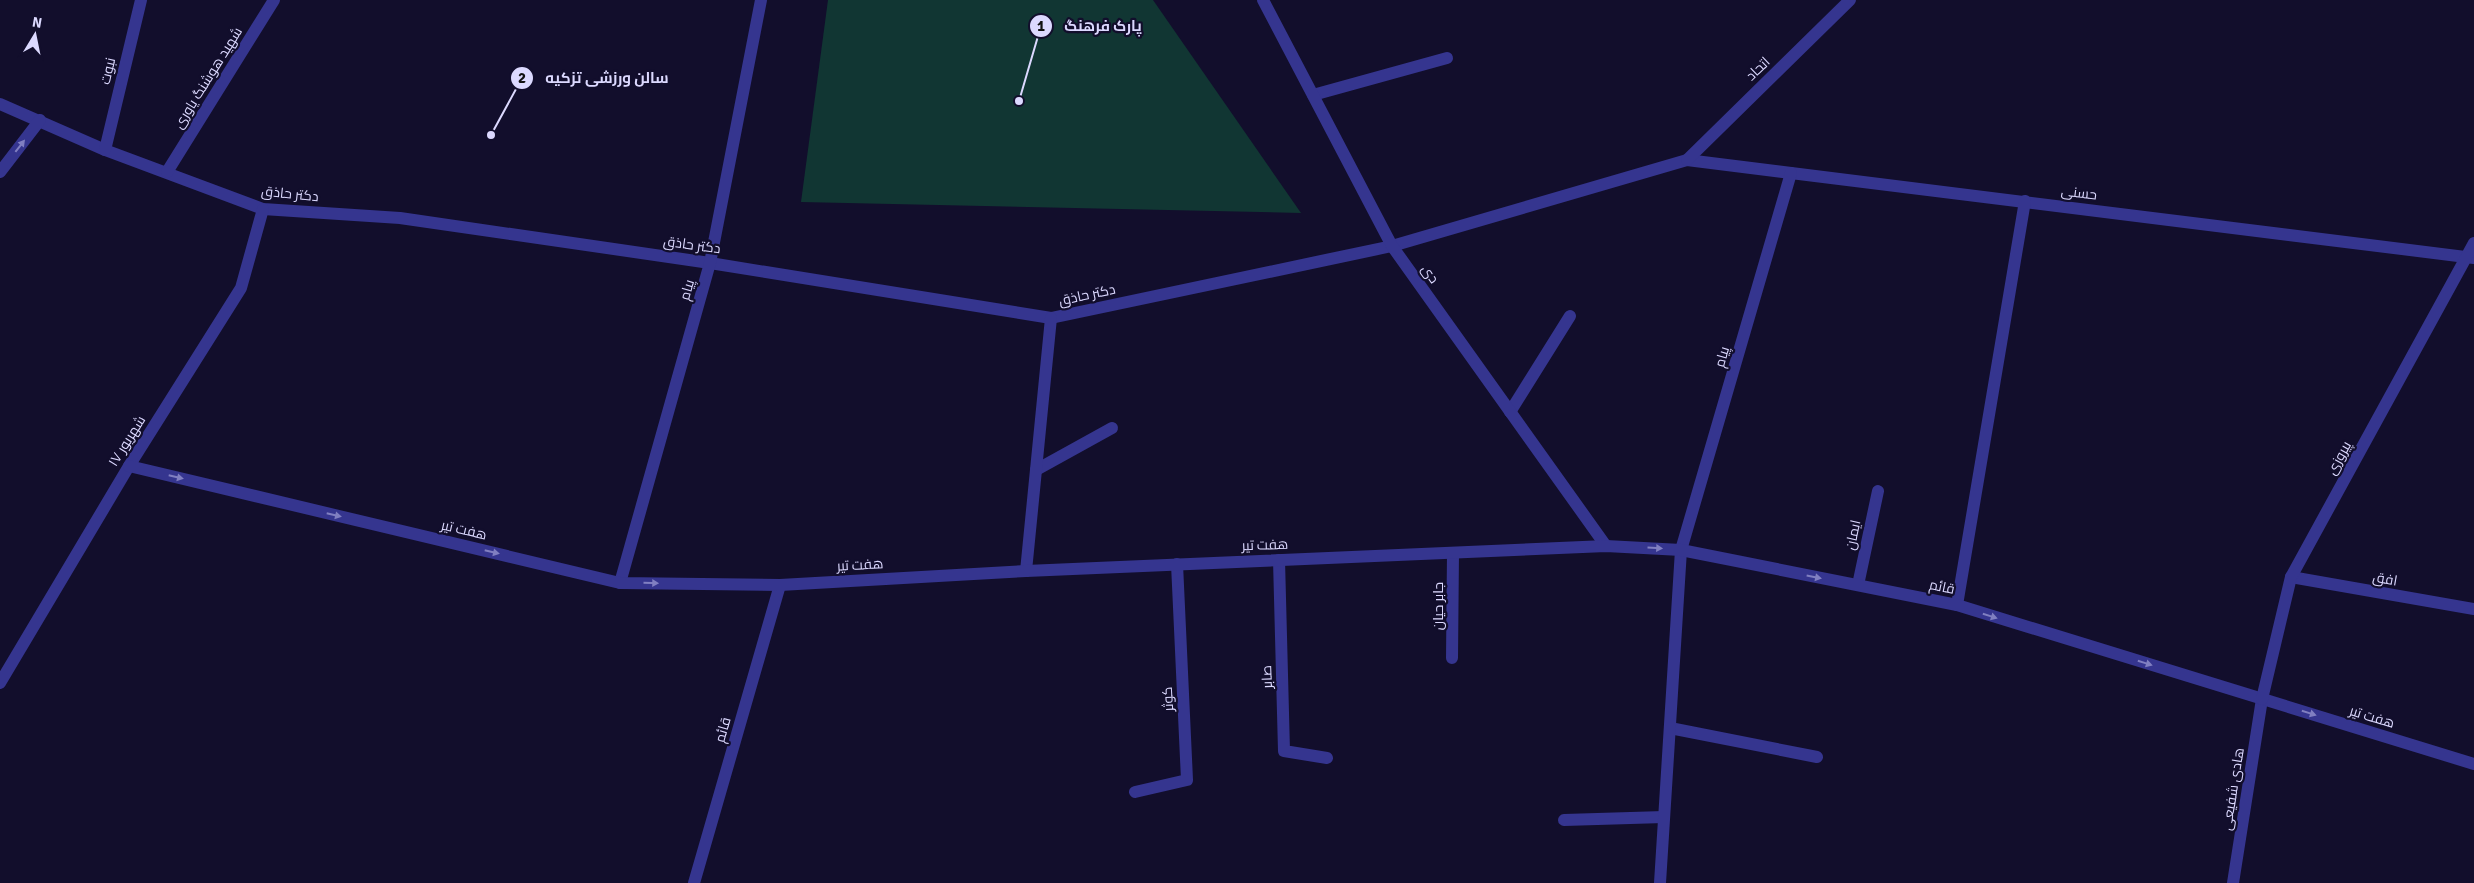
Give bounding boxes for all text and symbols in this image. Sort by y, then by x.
north arrow [10,10,60,60]
callout: پارک فرهنگ [1029,11,1151,41]
text: N [31,13,43,32]
text: 1 [1037,17,1045,35]
text: پارک فرهنگ [1064,17,1142,37]
street label: شهید هوشنگ یاوری [170,24,246,132]
street label: اتحاد [1742,54,1774,84]
street label: نبوت [97,56,119,86]
callout: سالن ورزشی تزکیه [510,63,678,93]
text: 2 [518,69,526,87]
text: سالن ورزشی تزکیه [545,69,669,87]
one-way arrow [15,139,25,153]
street label: حسنی [2060,182,2098,204]
street label: دکتر حاذق [260,183,320,205]
street label: دکتر حاذق [662,233,722,257]
street label: دی [1417,261,1443,287]
street label: پیام [676,277,699,303]
street label: دکتر حاذق [1057,281,1117,309]
street label: پیام [1711,344,1734,370]
street label: ۱۷ شهریور [105,412,149,470]
street label: پیروزی [2323,438,2356,478]
one-way arrow [169,473,184,481]
one-way arrow [327,511,342,519]
street label: هفت تیر [438,516,489,544]
street label: ایمان [1842,518,1864,552]
street label: هفت تیر [1240,536,1289,554]
one-way arrow [1647,545,1663,553]
one-way arrow [485,549,500,557]
street label: هفت تیر [835,555,884,575]
street label: افق [2371,568,2399,590]
one-way arrow [1807,573,1823,581]
street label: قائم [1928,576,1956,599]
one-way arrow [643,579,659,587]
street label: جابر حیان [1430,582,1447,630]
one-way arrow [1983,612,1998,620]
one-way arrow [2138,660,2153,668]
street label: صابر [1258,665,1276,690]
street label: کوثر [1159,686,1177,713]
street label: هفت تیر [2346,702,2397,732]
one-way arrow [2301,710,2316,718]
street label: قائم [711,715,736,745]
street label: هادی شفیعی [2218,746,2248,832]

